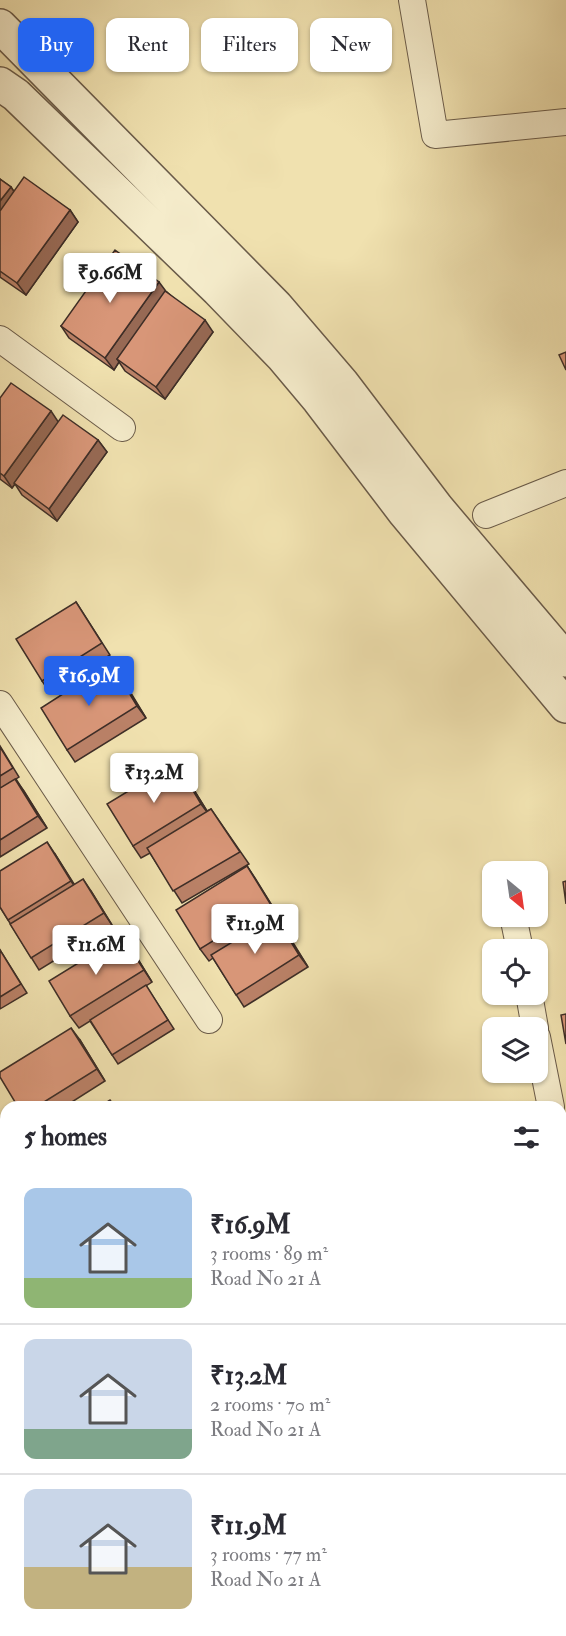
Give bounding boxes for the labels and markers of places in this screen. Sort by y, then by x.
pin: ₹9.66M [61,253,159,304]
pin: ₹16.9M [40,656,138,707]
pin: ₹13.2M [105,753,203,804]
pin: ₹11.9M [206,904,304,955]
pin: ₹11.6M [47,925,145,976]

